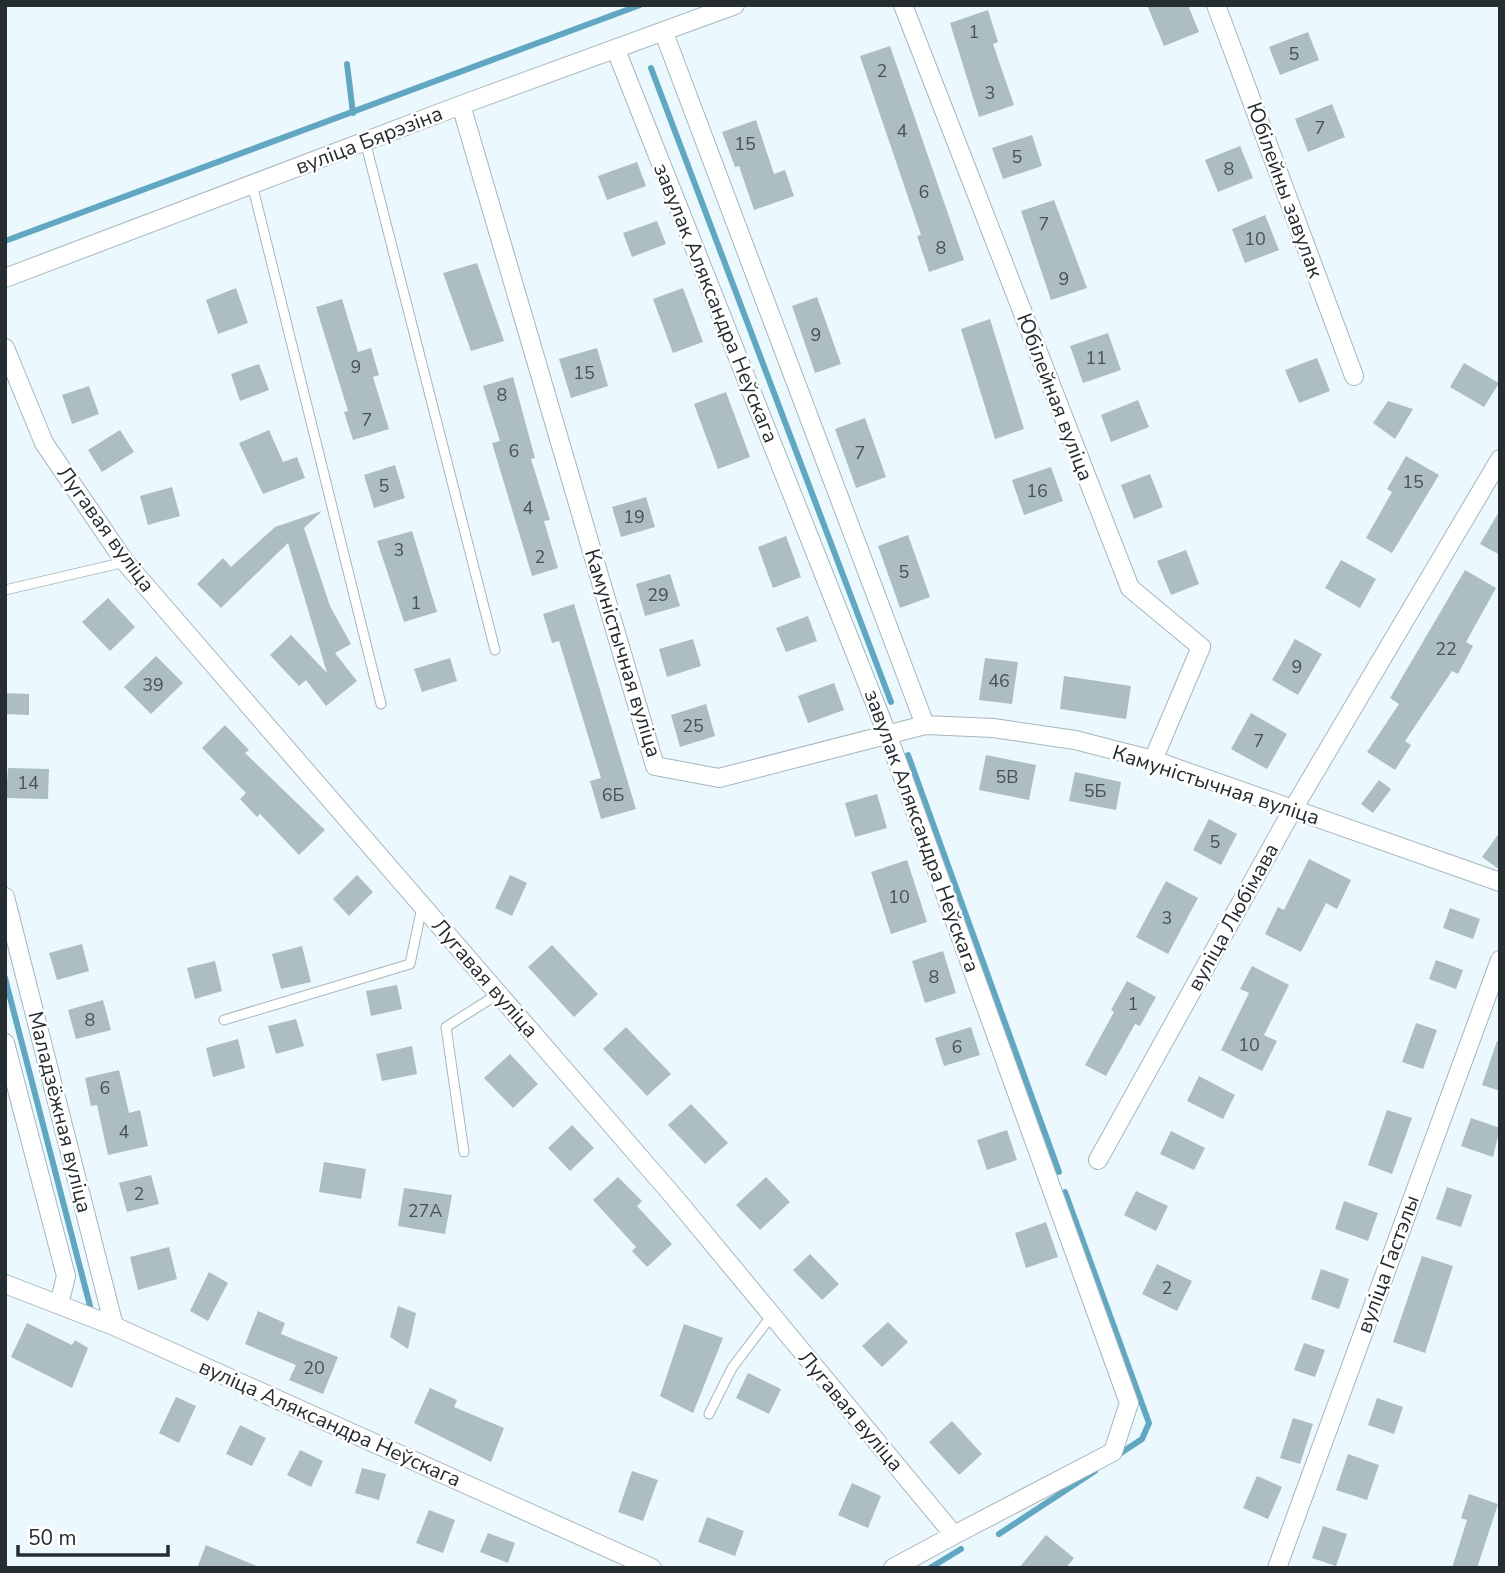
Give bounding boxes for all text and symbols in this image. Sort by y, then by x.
house number: 1 [969,20,979,44]
house number: 5 [1289,42,1299,66]
house number: 2 [877,59,887,83]
house number: 3 [985,81,995,105]
street label: Юбілейны завулак [1240,98,1330,283]
street label: вуліца Бярэзіна [291,99,447,181]
house number: 7 [1315,116,1325,140]
house number: 4 [897,119,908,143]
house number: 15 [734,132,756,156]
house number: 5 [1012,145,1022,169]
house number: 8 [1224,157,1234,181]
street label: завулак Аляксандра Неўскага [647,159,785,447]
house number: 6 [919,180,929,204]
house number: 7 [1039,212,1049,236]
house number: 10 [1244,227,1266,251]
house number: 8 [936,236,946,260]
house number: 9 [1059,267,1069,291]
street label: Юбілейная вуліца [1010,309,1100,485]
house number: 9 [811,323,821,347]
house number: 11 [1085,346,1107,370]
house number: 9 [351,355,361,379]
house number: 15 [573,361,595,385]
house number: 8 [497,383,507,407]
house number: 7 [362,408,372,432]
house number: 6 [509,439,519,463]
house number: 7 [855,441,865,465]
street label: Лугавая вуліца [51,460,161,598]
house number: 15 [1402,470,1424,494]
house number: 5 [379,474,389,498]
house number: 16 [1026,479,1048,503]
house number: 4 [523,496,534,520]
house number: 19 [623,505,645,529]
house number: 3 [394,538,404,562]
house number: 2 [535,545,545,569]
street label: Камуністычная вуліца [578,545,668,761]
house number: 5 [899,560,909,584]
house number: 29 [647,583,669,607]
house number: 1 [411,591,421,615]
house number: 22 [1435,637,1457,661]
house number: 9 [1292,655,1302,679]
house number: 46 [988,669,1010,693]
house number: 39 [142,673,164,697]
street label: завулак Аляксандра Неўскага [858,686,986,976]
house number: 25 [682,714,704,738]
house number: 7 [1254,729,1264,753]
street label: Камуністычная вуліца [1109,738,1323,832]
house number: 5В [996,765,1018,789]
house number: 14 [17,771,39,795]
house number: 5Б [1084,779,1106,803]
house number: 6Б [602,783,624,807]
house number: 5 [1210,830,1220,854]
street label: вуліца Любімава [1181,838,1285,996]
house number: 10 [888,885,910,909]
house number: 3 [1162,906,1172,930]
street label: Лугавая вуліца [425,912,545,1044]
house number: 8 [929,965,939,989]
house number: 1 [1128,992,1138,1016]
street label: Маладзёжная вуліца [21,1008,99,1216]
house number: 8 [85,1008,95,1032]
house number: 10 [1238,1033,1260,1057]
house number: 6 [952,1035,962,1059]
house number: 6 [100,1076,110,1100]
house number: 4 [119,1120,130,1144]
house number: 2 [134,1182,144,1206]
street label: вуліца Гастэлы [1350,1191,1426,1337]
house number: 27А [408,1199,442,1223]
house number: 2 [1162,1276,1172,1300]
street label: Лугавая вуліца [792,1345,910,1477]
street label: вуліца Аляксандра Неўскага [195,1352,465,1494]
house number: 20 [303,1356,325,1380]
scale bar [18,1514,168,1558]
text: 50 m [28,1524,77,1552]

